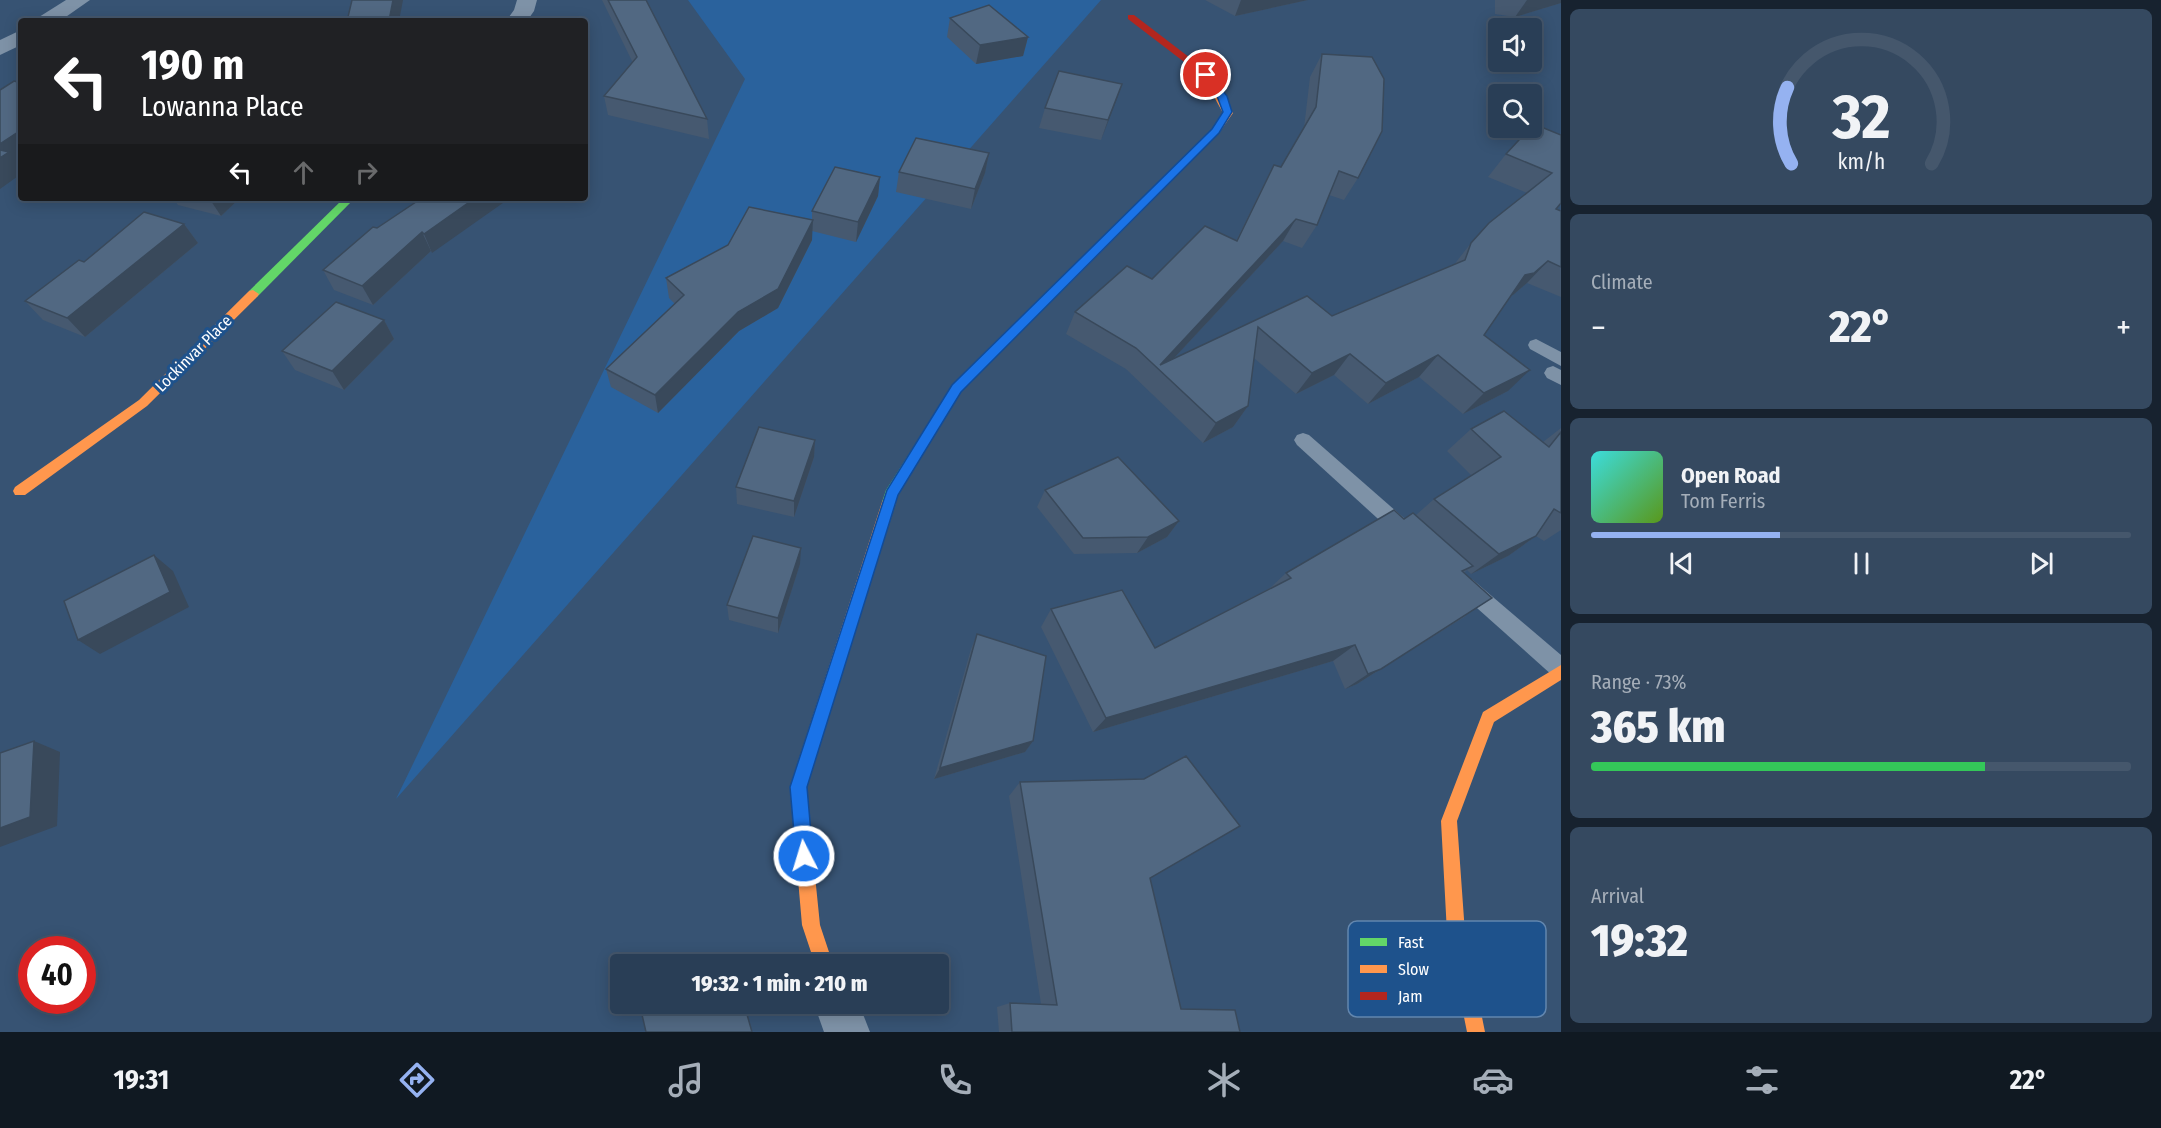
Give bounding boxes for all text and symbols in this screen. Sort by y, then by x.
map controls [1488,18,1542,138]
button: sound [1488,18,1542,72]
text: 190 m [141,40,244,90]
icon: left [42,42,120,120]
pin [1180,49,1231,100]
icon: arrive [1189,58,1222,91]
text: 32 [1831,80,1890,155]
button: search [1488,84,1542,138]
text: Lowanna Place [141,91,304,123]
text: km/h [1837,149,1885,175]
icon: left [224,156,257,189]
icon: ahead [287,156,320,189]
icon: right [350,156,383,189]
text: Climate [1591,270,1653,294]
text: 22° [1829,300,1893,354]
text: − [1591,308,1606,348]
text: + [2116,308,2131,348]
street label: Lockinvar Place [151,311,236,396]
text: Open Road [1681,462,1781,489]
text: Tom Ferris [1681,489,1765,513]
icon: previous [1665,547,1698,580]
icon: pause [1845,547,1878,580]
icon: next [2025,547,2058,580]
text: Range · 73% [1591,670,1687,694]
text: 365 km [1591,700,1726,754]
position arrow [772,824,836,888]
text: Arrival [1591,884,1644,908]
text: 19:32 [1591,914,1688,968]
legend [1348,921,1546,1017]
text: Fast [1398,933,1425,952]
speed limit sign: 40 [18,936,96,1014]
text: Slow [1398,960,1429,979]
text: 19:32 · 1 min · 210 m [692,970,867,997]
text: Jam [1398,987,1423,1006]
icon: directions [396,1059,438,1101]
icon: music [665,1059,707,1101]
icon: phone [934,1059,976,1101]
icon: climate [1203,1059,1245,1101]
icon: car [1472,1059,1514,1101]
icon: filters [1741,1059,1783,1101]
text: 19:31 [113,1064,169,1096]
text: 22° [2010,1064,2047,1096]

